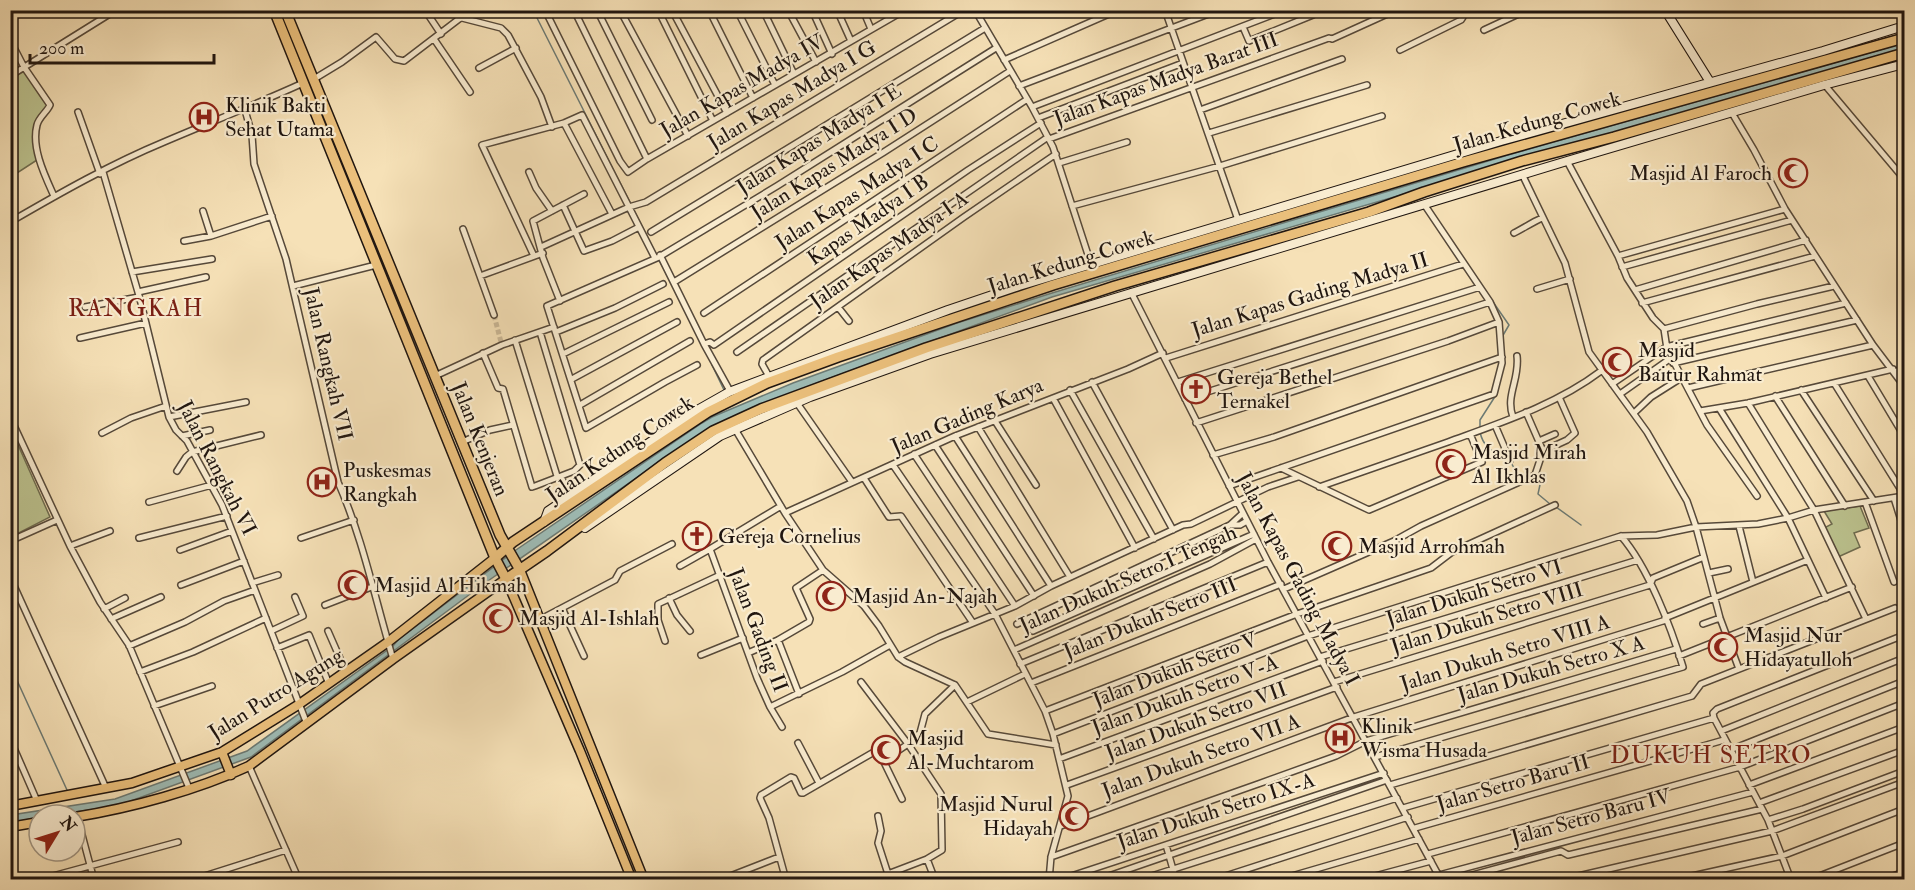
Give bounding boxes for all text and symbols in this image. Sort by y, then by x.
street label: Jalan Kapas Madya Barat III [1049,26,1282,133]
scale bar [30,27,214,65]
street label: Jalan Kapas Madya IV [654,28,830,144]
street label: Jalan Kapas Madya I G [702,34,881,157]
text: 200 m [39,37,84,60]
street label: Jalan Kapas Madya I E [731,77,907,201]
street label: Jalan Kedung Cowek [1449,85,1624,159]
place label: Klinik Bakti Sehat Utama [225,92,334,143]
hospital icon: Klinik Bakti Sehat Utama [188,101,220,133]
street label: Jalan Kapas Madya I D [745,102,922,227]
street label: Jalan Kapas Madya I C [769,130,944,257]
mosque icon: Masjid Al Faroch [1777,157,1809,189]
place label: Masjid Al Faroch [1629,160,1772,187]
street label: Kapas Madya I B [802,168,934,272]
street label: Jalan Kapas Madya I A [804,185,974,315]
street label: Jalan Kedung Cowek [983,224,1158,300]
street label: Jalan Kapas Gading Madya II [1187,246,1432,344]
street label: Jalan Rangkah VII [297,284,359,443]
district label: RANGKAH [68,293,204,324]
place label: Masjid Baitur Rahmat [1638,337,1762,388]
mosque icon: Masjid Baitur Rahmat [1601,346,1633,378]
place label: Gereja Bethel Ternakel [1217,364,1333,415]
street label: Jalan Gading Karya [886,372,1047,461]
church icon: Gereja Bethel Ternakel [1180,373,1212,405]
street label: Jalan Kenjeran [444,377,515,500]
street label: Jalan Kedung Cowek [540,389,699,509]
street label: Jalan Rangkah VI [171,395,263,540]
place label: Masjid Mirah Al Ikhlas [1471,439,1587,490]
mosque icon: Masjid Mirah Al Ikhlas [1435,448,1467,480]
place label: Puskesmas Rangkah [343,457,431,508]
hospital icon: Puskesmas Rangkah [306,466,338,498]
street label: Jalan Kapas Gading Madya I [1230,467,1366,690]
street label: Jalan Dukuh Setro I Tengah [1014,519,1241,640]
church icon: Gereja Cornelius [681,520,713,552]
place label: Gereja Cornelius [718,523,861,550]
mosque icon: Masjid Arrohmah [1321,530,1353,562]
place label: Masjid Arrohmah [1358,533,1505,560]
street label: Jalan Dukuh Setro VI [1382,553,1565,633]
street label: Jalan Gading II [722,563,794,696]
mosque icon: Masjid Al Hikmah [337,569,369,601]
street label: Jalan Dukuh Setro III [1058,571,1241,666]
place label: Masjid Al Hikmah [374,572,527,599]
street label: Jalan Dukuh Setro VIII [1387,576,1587,660]
mosque icon: Masjid An-Najah [815,580,847,612]
place label: Masjid An-Najah [852,583,998,610]
mosque icon: Masjid Al-Ishlah [482,602,514,634]
place label: Masjid Al-Ishlah [519,605,659,632]
street label: Jalan Dukuh Setro VIII A [1396,608,1613,698]
place label: Masjid Nur Hidayatulloh [1744,622,1853,673]
street label: Jalan Dukuh Setro V [1088,626,1262,714]
street label: Jalan Dukuh Setro X A [1453,629,1648,709]
mosque icon: Masjid Nur Hidayatulloh [1707,631,1739,663]
street label: Jalan Putro Agung [203,641,349,747]
street label: Jalan Dukuh Setro V-A [1087,649,1282,742]
street label: Jalan Dukuh Setro VII [1101,676,1291,767]
street label: Jalan Dukuh Setro VII A [1097,708,1304,805]
place label: Klinik Wisma Husada [1360,713,1488,764]
hospital icon: Klinik Wisma Husada [1324,722,1356,754]
place label: Masjid Al-Muchtarom [906,725,1034,776]
mosque icon: Masjid Al-Muchtarom [870,734,902,766]
district label: DUKUH SETRO [1610,740,1812,771]
street label: Jalan Setro Baru II [1432,748,1593,818]
street label: Jalan Dukuh Setro IX-A [1113,766,1318,856]
street label: Jalan Setro Baru IV [1507,782,1675,852]
place label: Masjid Nurul Hidayah [939,791,1054,842]
mosque icon: Masjid Nurul Hidayah [1058,800,1090,832]
north arrow [27,803,87,863]
text: N [55,812,81,837]

